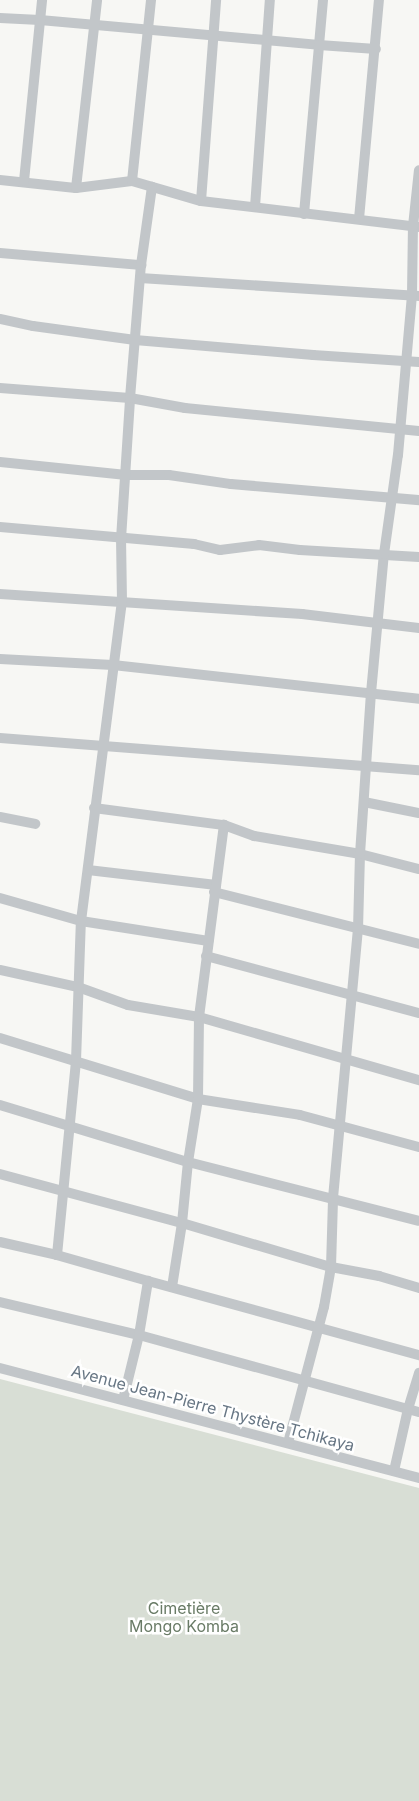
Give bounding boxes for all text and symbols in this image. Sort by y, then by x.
street label: Avenue Jean-Pierre Thystère Tchikaya [69,1361,357,1455]
park label: Cimetière Mongo Komba [129,1598,239,1636]

